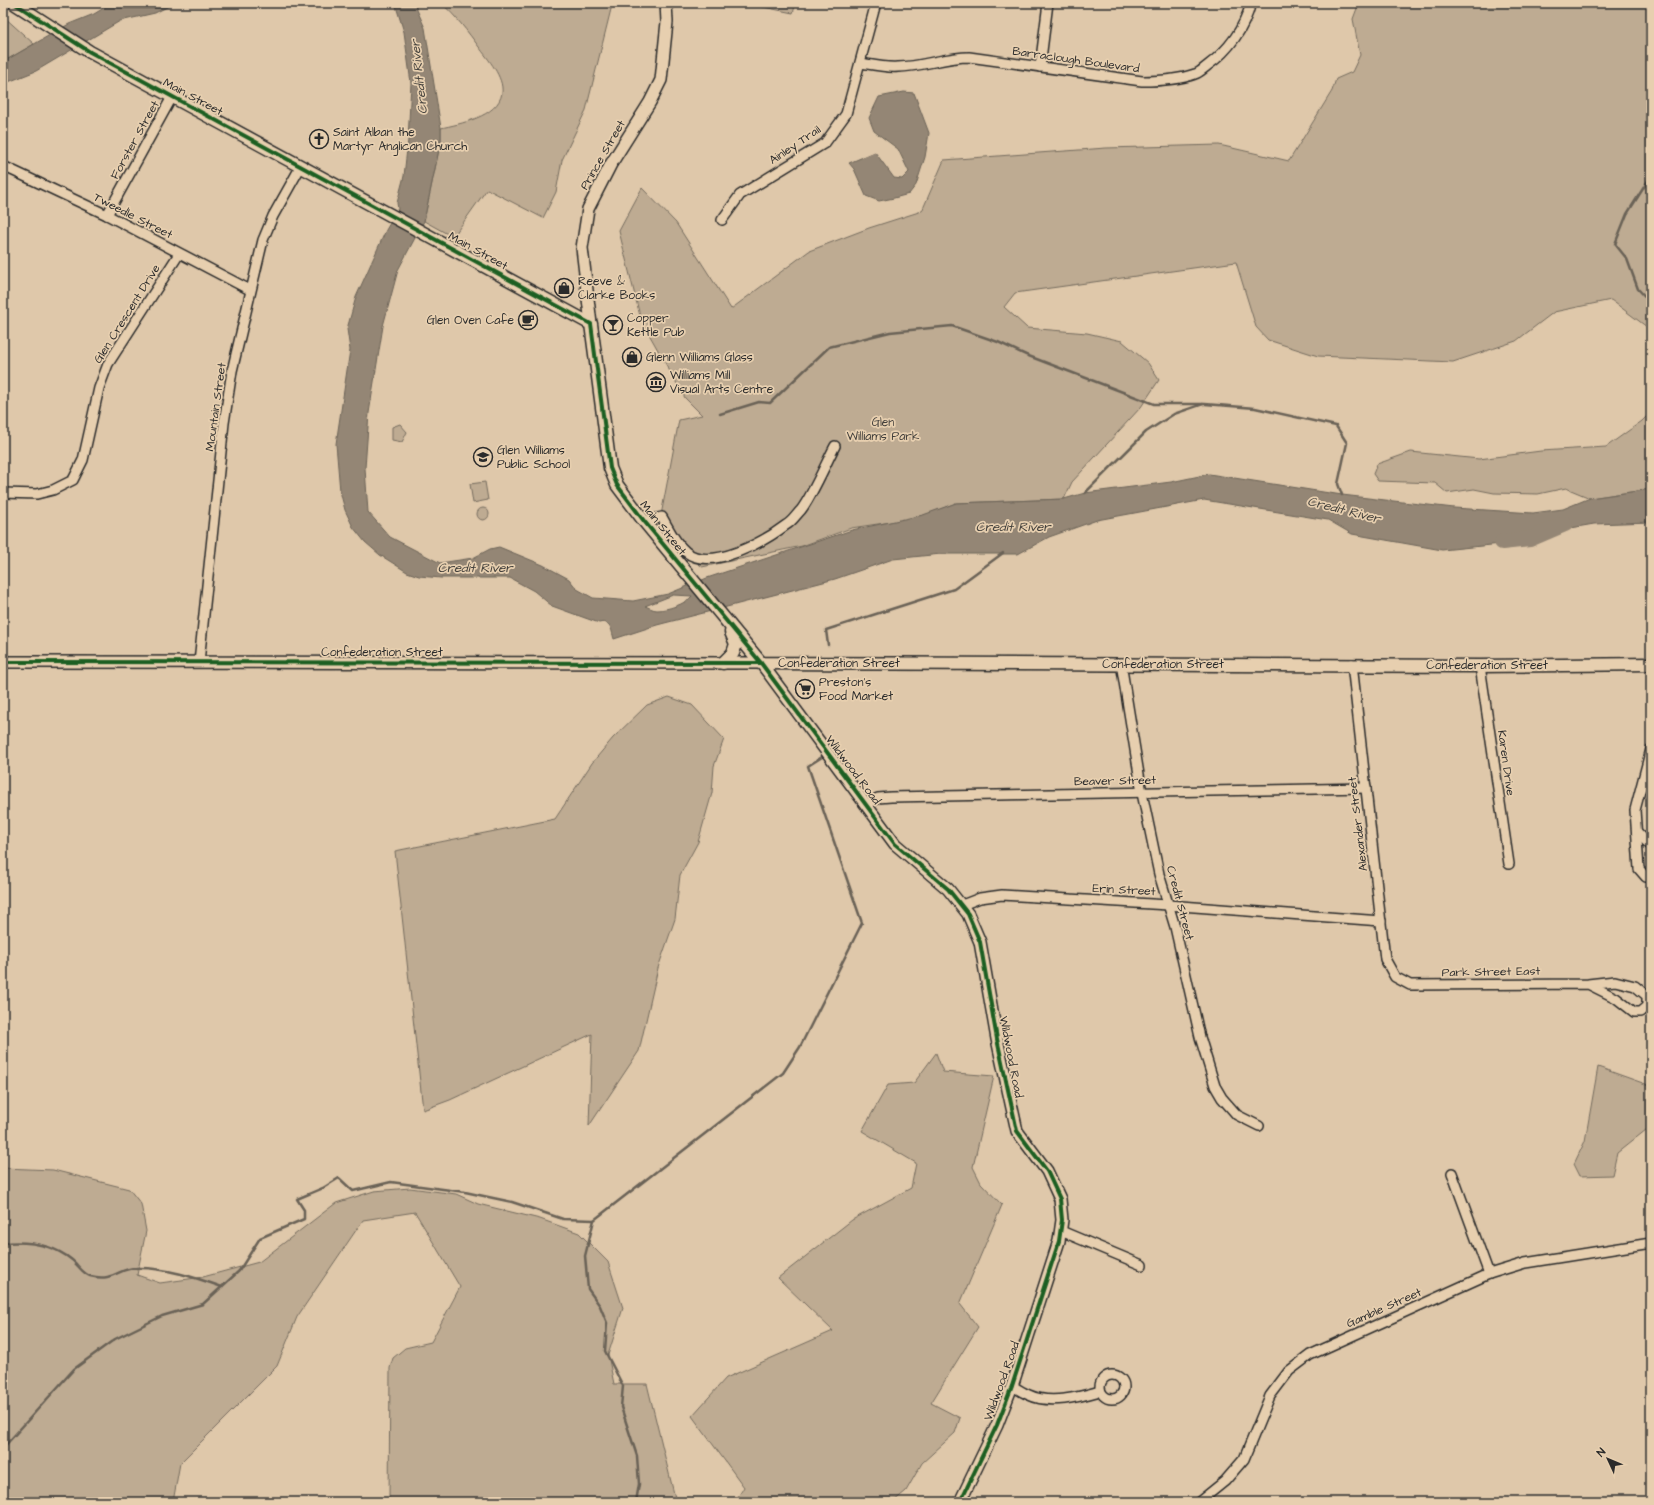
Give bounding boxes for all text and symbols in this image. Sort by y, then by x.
water label: Credit River [406,37,432,115]
street label: Barraclough Boulevard [1011,43,1141,78]
street label: Main Street [160,74,226,120]
street label: Forster Street [106,97,164,182]
street label: Prince Street [576,117,630,193]
street label: Ainley Trail [766,121,825,169]
place label: Saint Alban the Martyr Anglican Church [333,124,467,156]
church icon: Saint Alban the Martyr Anglican Church [308,128,330,150]
street label: Tweedle Street [91,189,176,243]
street label: Main Street [445,228,511,274]
street label: Glen Crescent Drive [90,261,165,367]
place label: Reeve & Clarke Books [578,273,655,304]
shop icon: Reeve & Clarke Books [553,277,575,299]
cafe icon: Glen Oven Cafe [517,309,539,331]
place label: Copper Kettle Pub [627,310,684,341]
place label: Glen Oven Cafe [427,312,514,329]
bar icon: Copper Kettle Pub [602,314,624,336]
shop icon: Glenn Williams Glass [621,346,643,368]
place label: Glenn Williams Glass [646,349,753,366]
street label: Mountain Street [201,361,231,452]
place label: Williams Mill Visual Arts Centre [670,367,774,398]
museum icon: Williams Mill Visual Arts Centre [645,371,667,393]
park label: Glen Williams Park [847,414,920,445]
place label: Glen Williams Public School [497,442,570,473]
school or university icon: Glen Williams Public School [472,446,494,468]
water label: Credit River [1306,492,1384,528]
street label: Main Street [636,497,690,559]
water label: Credit River [976,518,1052,536]
water label: Credit River [438,559,514,577]
street label: Confederation Street [321,644,443,661]
street label: Confederation Street [778,655,900,672]
street label: Confederation Street [1102,656,1224,673]
street label: Confederation Street [1426,657,1548,674]
place label: Preston's Food Market [819,674,893,705]
supermarket icon: Preston's Food Market [794,678,816,700]
street label: Karen Drive [1493,729,1519,797]
street label: Wildwood Road [821,732,885,808]
street label: Beaver Street [1074,772,1156,790]
street label: Alexander Street [1344,776,1372,872]
street label: Credit Street [1162,864,1198,942]
street label: Erin Street [1092,880,1156,900]
street label: Park Street East [1442,963,1541,981]
street label: Wildwood Road [995,1015,1027,1099]
street label: Gamble Street [1344,1284,1424,1332]
street label: Wildwood Road [980,1339,1024,1423]
north arrow [1588,1439,1628,1479]
text: N [1593,1445,1609,1460]

